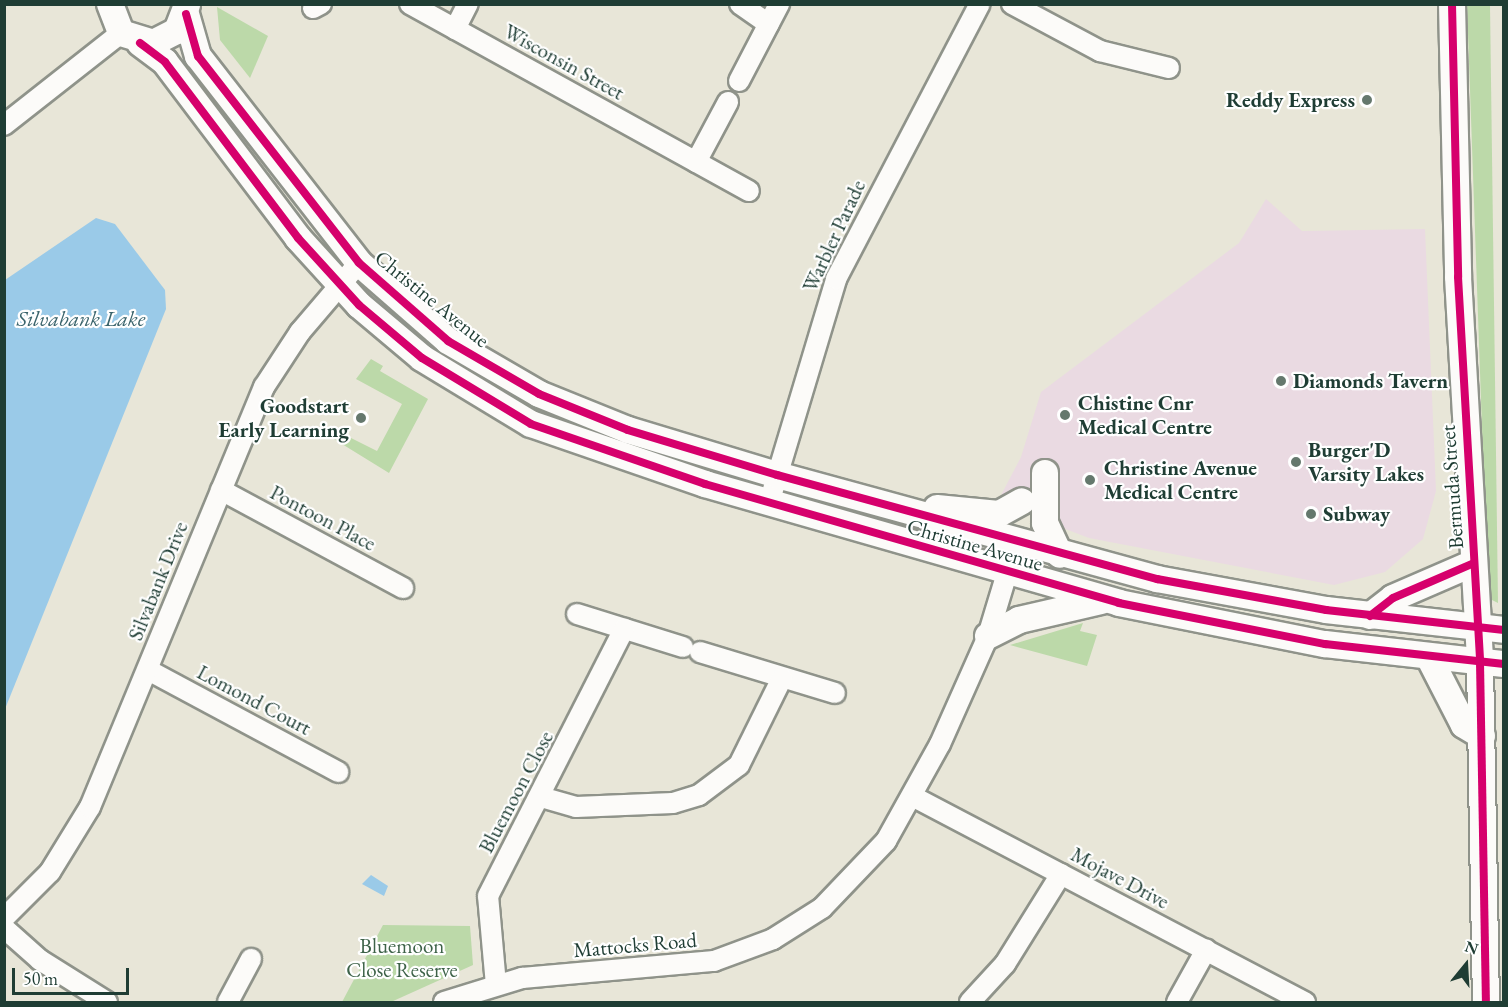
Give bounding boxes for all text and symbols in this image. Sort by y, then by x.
street label: Wisconsin Street [499,19,629,105]
place label: Reddy Express [1226,87,1355,113]
marker: Reddy Express [1360,93,1374,107]
street label: Warbler Parade [797,176,871,296]
street label: Christine Avenue [370,245,494,353]
water label: Silvabank Lake [17,306,145,332]
place label: Diamonds Tavern [1293,368,1448,394]
marker: Diamonds Tavern [1274,374,1288,388]
place label: Chistine Cnr Medical Centre [1078,390,1212,440]
place label: Goodstart Early Learning [219,393,349,443]
marker: Chistine Cnr Medical Centre [1056,406,1074,424]
marker: Goodstart Early Learning [354,411,368,425]
street label: Bermuda Street [1435,424,1469,550]
place label: Burger'D Varsity Lakes [1308,437,1424,487]
place label: Christine Avenue Medical Centre [1104,455,1257,505]
marker: Burger'D Varsity Lakes [1289,455,1303,469]
marker: Christine Avenue Medical Centre [1081,471,1099,489]
street label: Pontoon Place [266,480,380,556]
place label: Subway [1323,501,1390,527]
marker: Subway [1304,507,1318,521]
street label: Christine Avenue [904,514,1046,576]
street label: Silvabank Drive [123,518,193,644]
street label: Lomond Court [193,659,315,741]
street label: Bluemoon Close [473,727,559,857]
street label: Mojave Drive [1067,842,1173,914]
street label: Mattocks Road [572,927,698,963]
park label: Bluemoon Close Reserve [346,933,458,983]
north arrow [1436,935,1496,995]
text: N [1462,935,1481,959]
scale bar [15,956,132,994]
text: 50 m [23,967,58,990]

